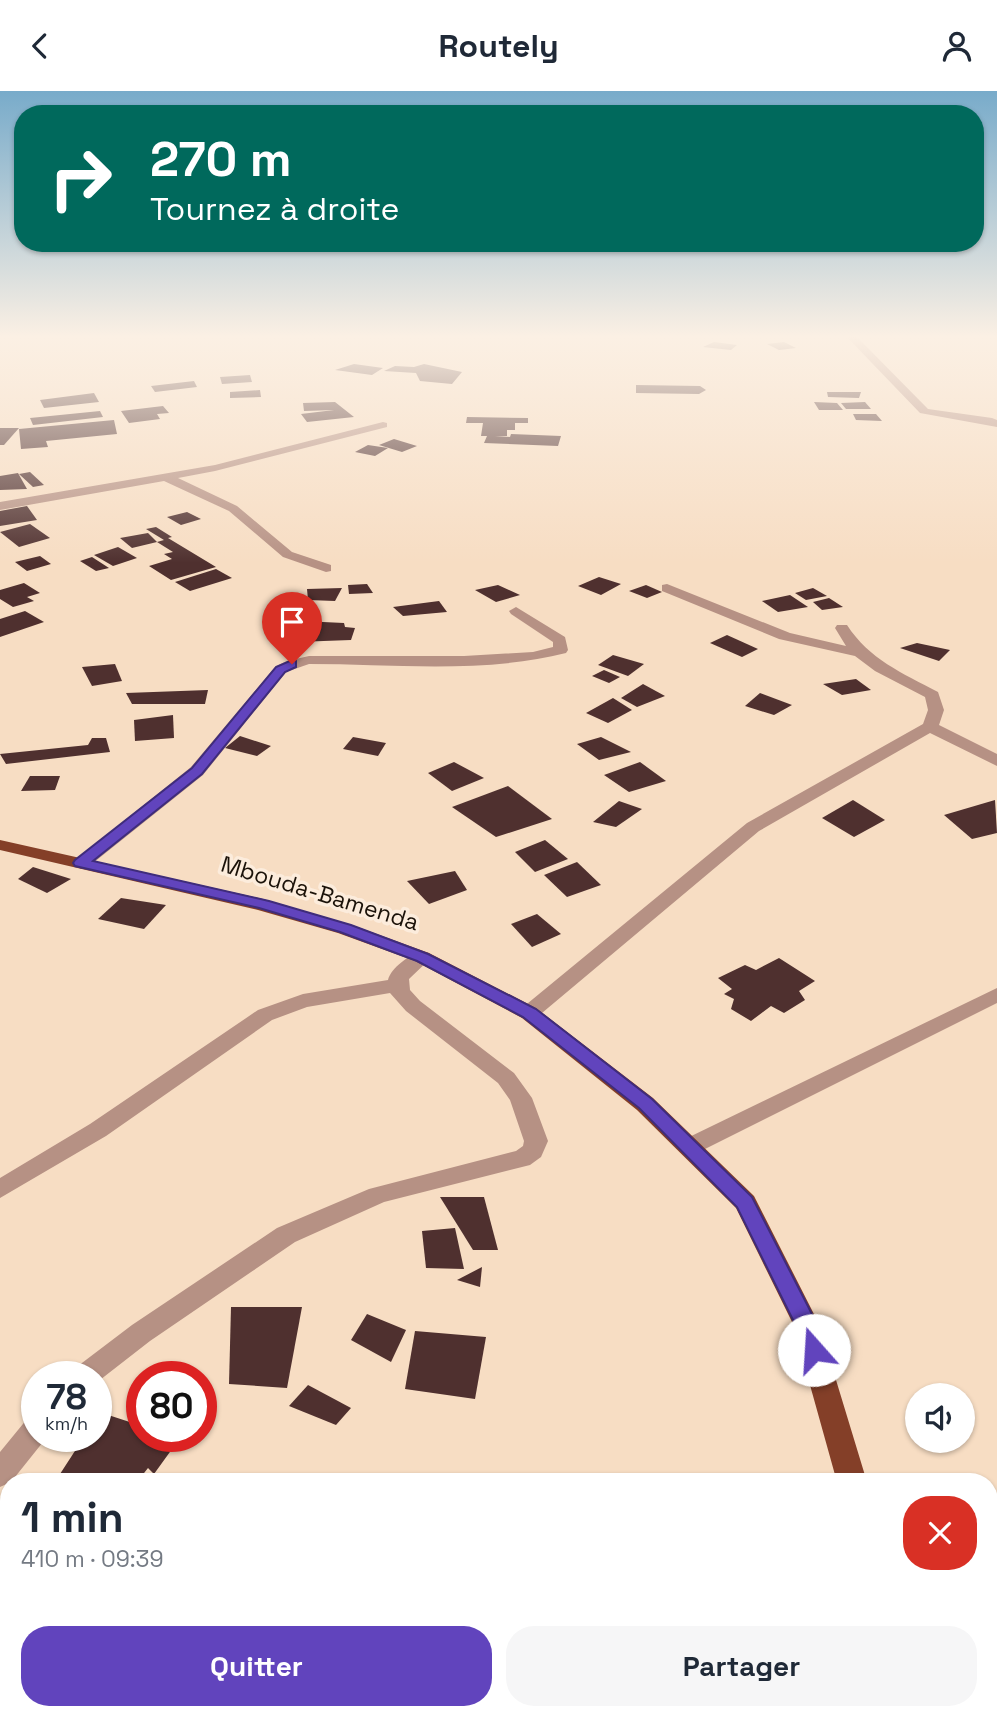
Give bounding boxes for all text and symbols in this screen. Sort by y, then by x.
text: Routely [438,26,559,66]
icon: back [21,27,59,65]
icon: person [938,27,976,65]
text: 270 m [150,128,292,190]
icon: right [35,133,126,224]
text: Tournez à droite [150,189,399,229]
pin [262,592,322,664]
icon: arrive [273,603,311,641]
street label: Mbouda-Bamenda [217,849,423,937]
position arrow [777,1313,851,1387]
speed limit sign: 80 [126,1361,217,1452]
text: 78 [46,1375,87,1419]
map controls [905,1383,975,1453]
button: sound [905,1383,975,1453]
text: km/h [45,1412,88,1435]
text: 1 min [21,1491,124,1544]
button: close [903,1496,977,1570]
text: 410 m · 09:39 [21,1544,164,1574]
button: Quitter [21,1626,492,1706]
button: Partager [506,1626,977,1706]

